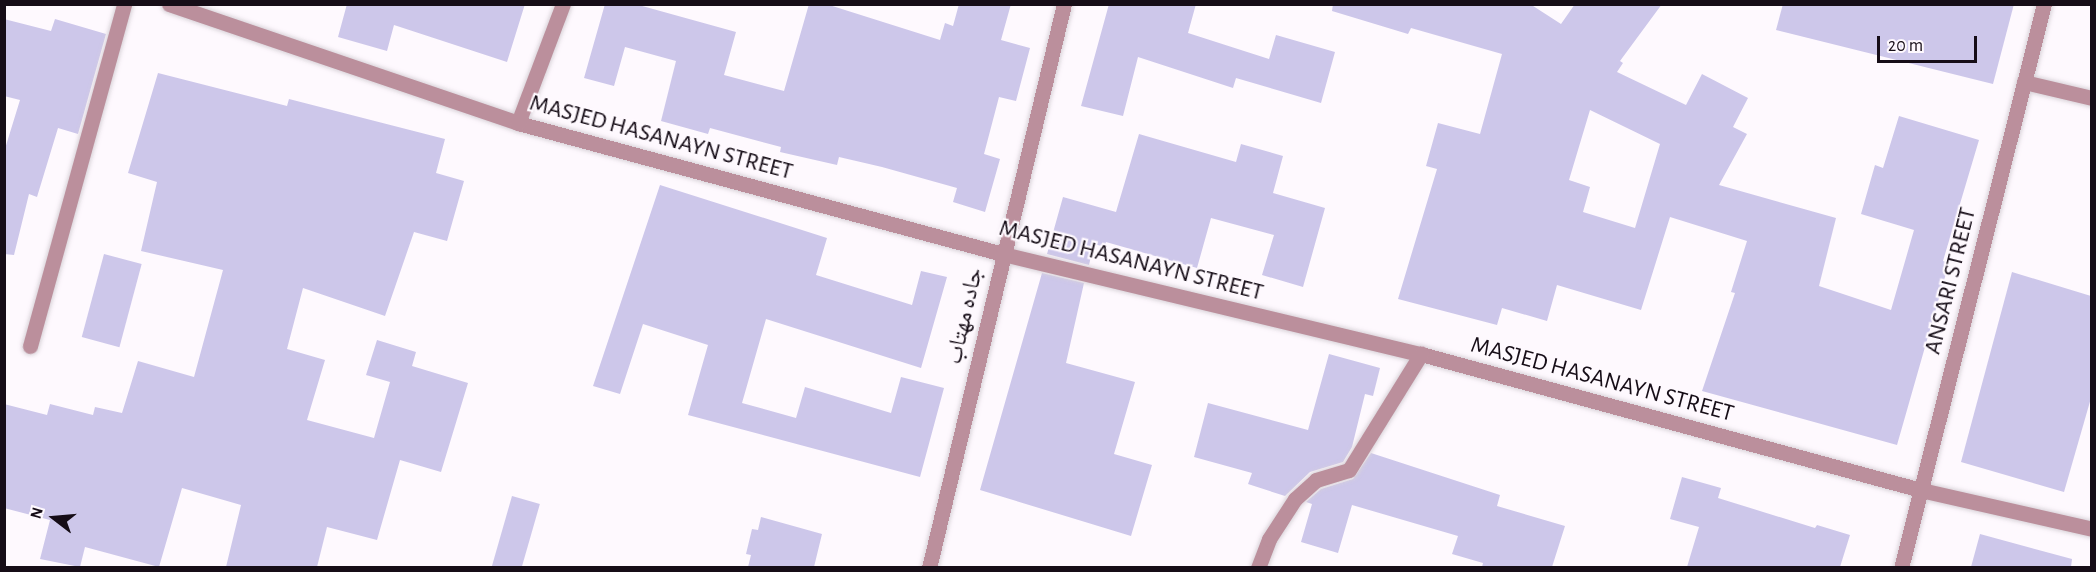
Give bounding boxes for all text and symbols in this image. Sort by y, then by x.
scale bar [1880,24,1980,62]
text: 20 m [1888,37,1923,55]
street label: MASJED HASANAYN STREET [526,89,796,187]
street label: ANSARI STREET [1919,205,1983,357]
street label: MASJED HASANAYN STREET [996,214,1266,308]
street label: جاده مهتاب [940,265,990,367]
street label: MASJED HASANAYN STREET [1467,331,1737,429]
north arrow [24,488,84,548]
text: N [27,505,46,521]

